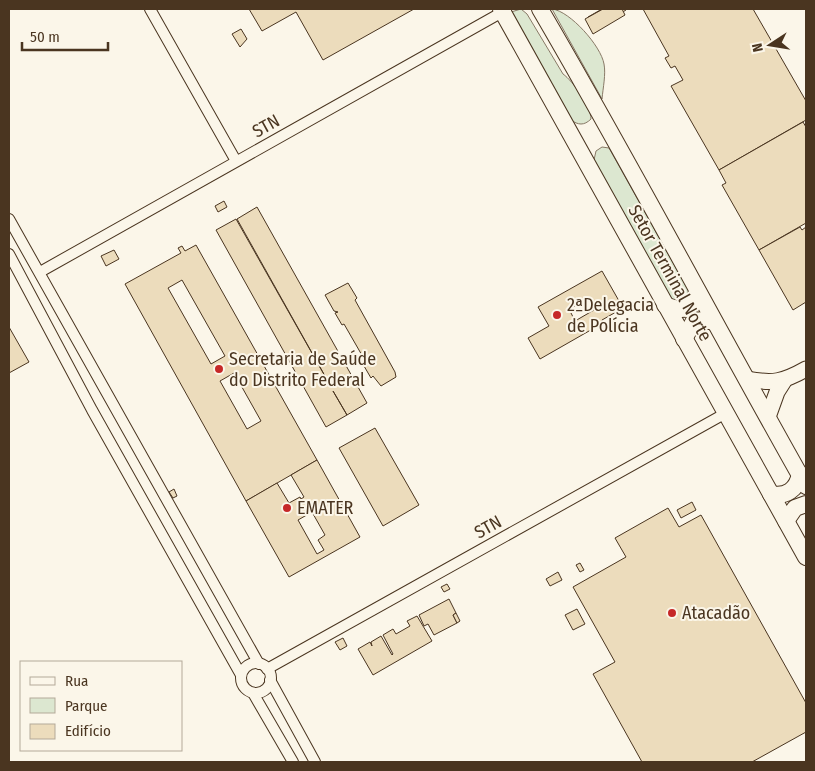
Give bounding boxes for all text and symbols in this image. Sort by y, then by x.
scale bar [22,20,109,52]
north arrow [745,20,795,70]
text: 50 m [30,28,60,46]
text: N [749,42,767,53]
street label: STN [249,110,283,142]
street label: Setor Terminal Norte [623,201,717,345]
place label: 2ªDelegacia de Polícia [567,294,654,337]
marker: 2ªDelegacia de Polícia [551,309,563,321]
place label: Secretaria de Saúde do Distrito Federal [229,348,376,391]
marker: Secretaria de Saúde do Distrito Federal [213,363,225,375]
place label: EMATER [297,497,354,519]
marker: EMATER [281,502,293,514]
street label: STN [471,511,505,543]
place label: Atacadão [682,602,750,624]
marker: Atacadão [666,607,678,619]
legend [20,661,182,751]
text: Rua [65,672,88,690]
text: Parque [65,697,108,715]
text: Edifício [65,722,111,740]

